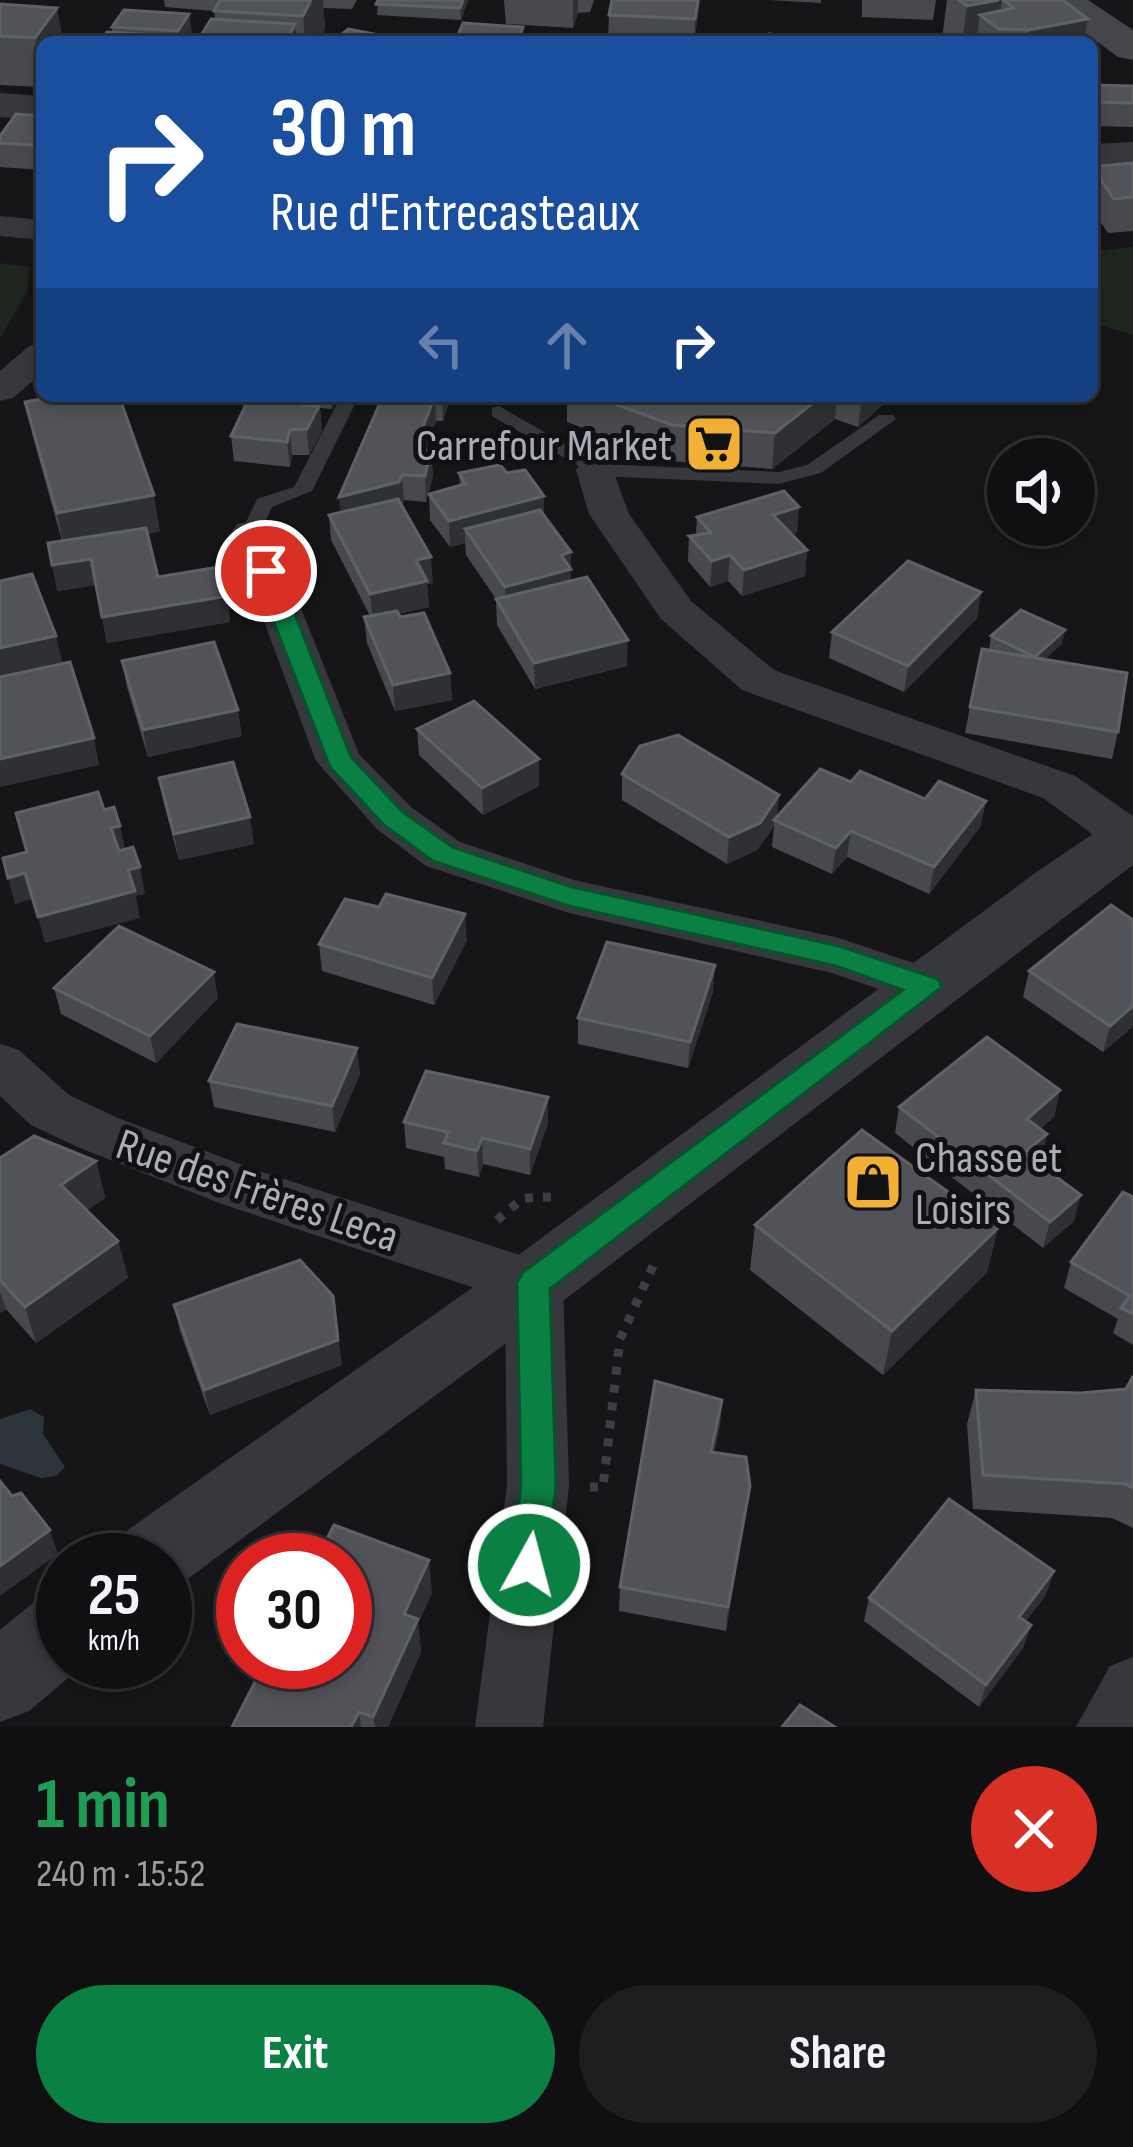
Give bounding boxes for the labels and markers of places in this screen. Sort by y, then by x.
supermarket icon: Carrefour Market [683,413,745,475]
place label: Carrefour Market [416,419,672,474]
pin [215,520,317,622]
place label: Chasse et Loisirs [915,1131,1062,1238]
shop icon: Chasse et Loisirs [842,1151,904,1213]

